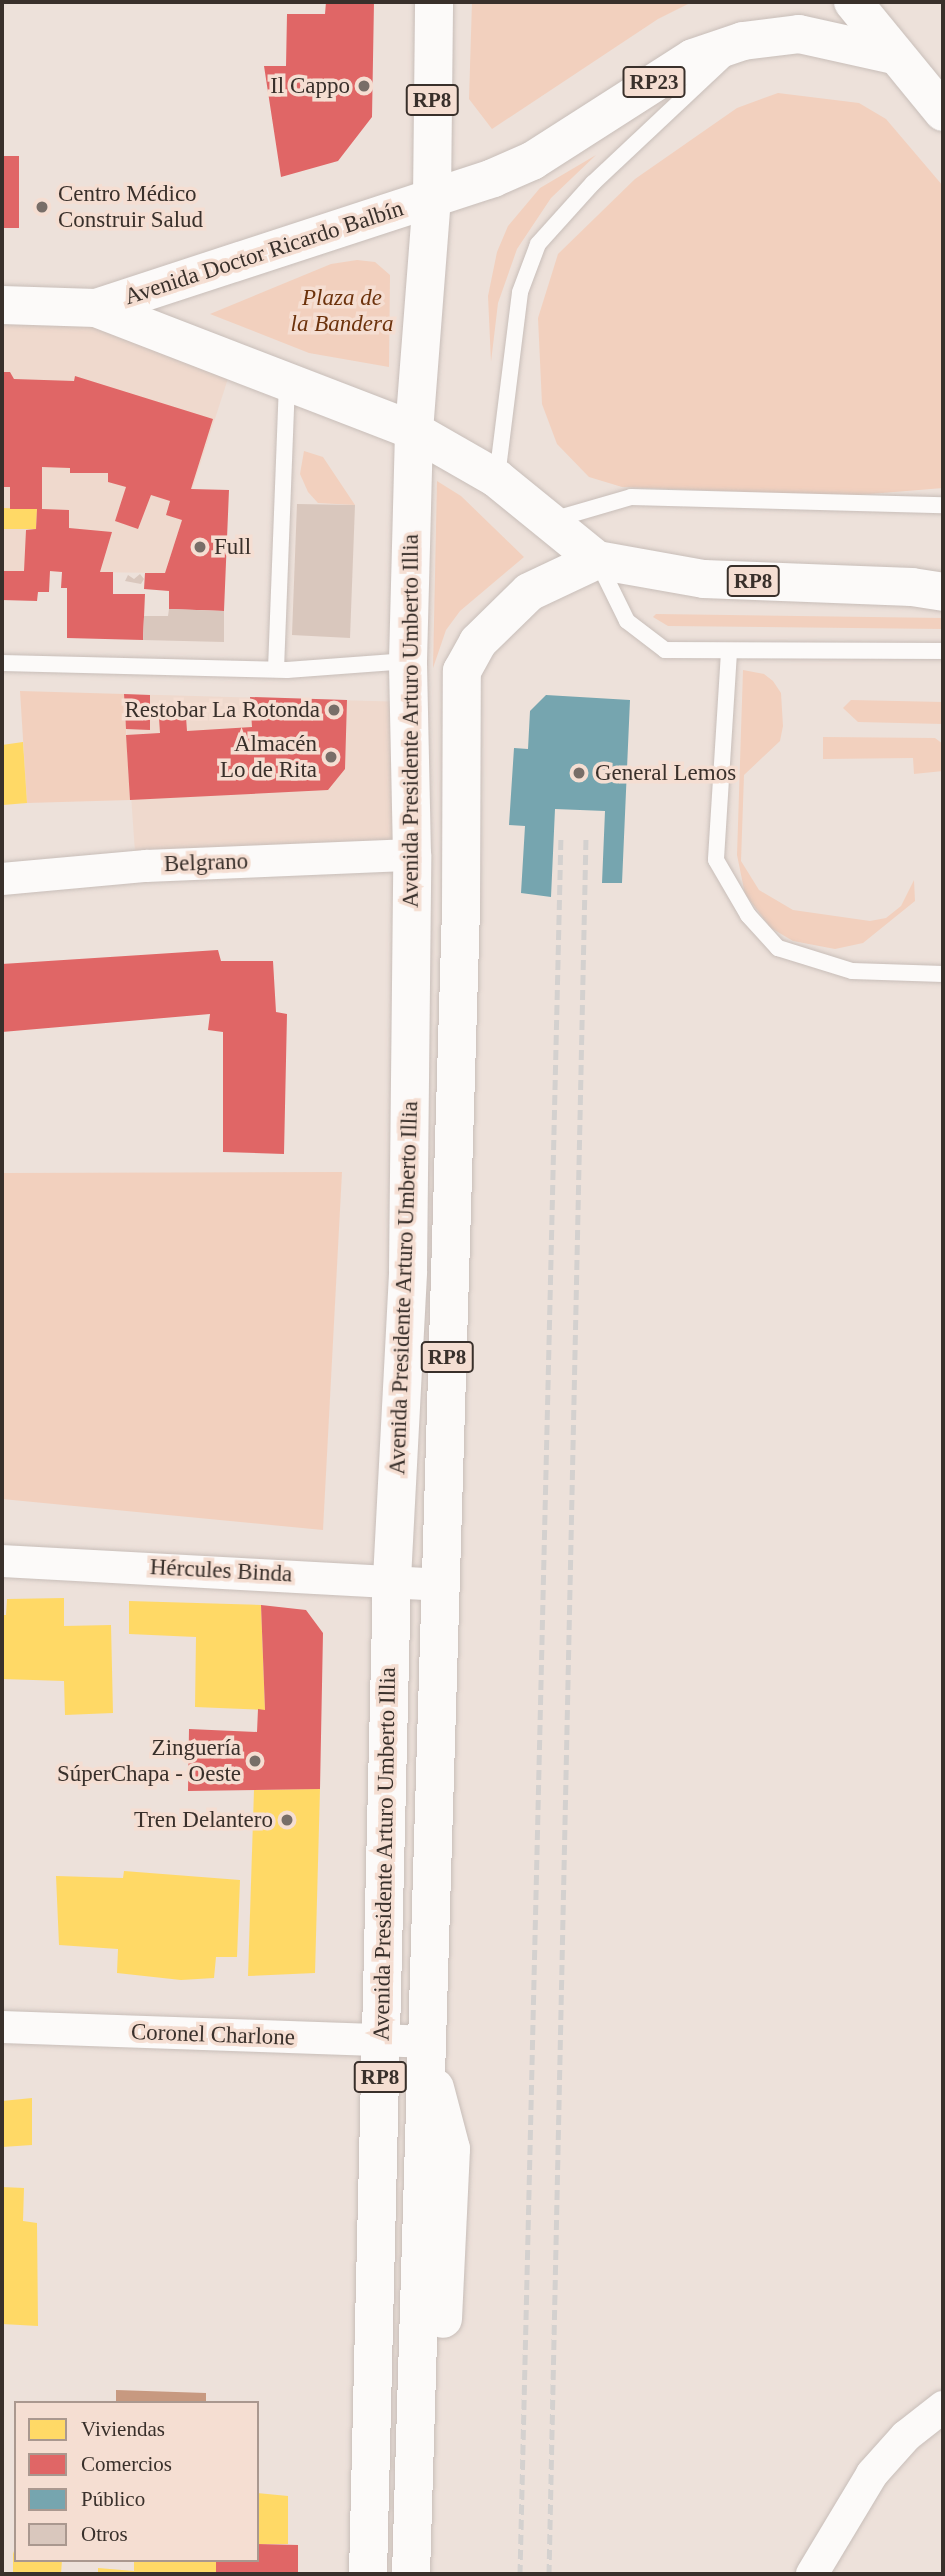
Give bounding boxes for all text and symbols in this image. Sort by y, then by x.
road number: RP23 [622,64,686,100]
place label: Il Cappo [270,72,350,100]
marker: Il Cappo [356,78,372,94]
road number: RP8 [406,82,458,118]
place label: Centro Médico Construir Salud [58,180,203,234]
street label: Avenida Doctor Ricardo Balbín [121,195,407,311]
marker: Centro Médico Construir Salud [32,197,52,217]
park label: Plaza de la Bandera [291,284,393,338]
place label: Full [214,533,251,561]
street label: Avenida Presidente Arturo Umberto Illia [397,533,425,909]
marker: Full [192,539,208,555]
road number: RP8 [727,564,779,598]
place label: Restobar La Rotonda [125,696,320,724]
marker: Restobar La Rotonda [326,702,342,718]
place label: Almacén Lo de Rita [220,730,317,784]
marker: Almacén Lo de Rita [323,749,339,765]
place label: General Lemos [595,759,736,787]
marker: General Lemos [569,763,589,783]
street label: Belgrano [163,848,249,878]
street label: Avenida Presidente Arturo Umberto Illia [384,1100,424,1476]
road number: RP8 [421,1340,473,1374]
street label: Hércules Binda [149,1553,293,1589]
street label: Avenida Presidente Arturo Umberto Illia [368,1666,402,2042]
place label: Zinguería SúperChapa - Oeste [57,1734,241,1788]
marker: Zinguería SúperChapa - Oeste [247,1753,263,1769]
place label: Tren Delantero [134,1806,273,1834]
marker: Tren Delantero [279,1812,295,1828]
street label: Coronel Charlone [130,2018,296,2052]
road number: RP8 [354,2060,406,2094]
legend [14,2401,259,2562]
text: Viviendas [81,2417,165,2441]
text: Comercios [81,2452,172,2476]
text: Público [81,2487,145,2511]
text: Otros [81,2522,128,2546]

